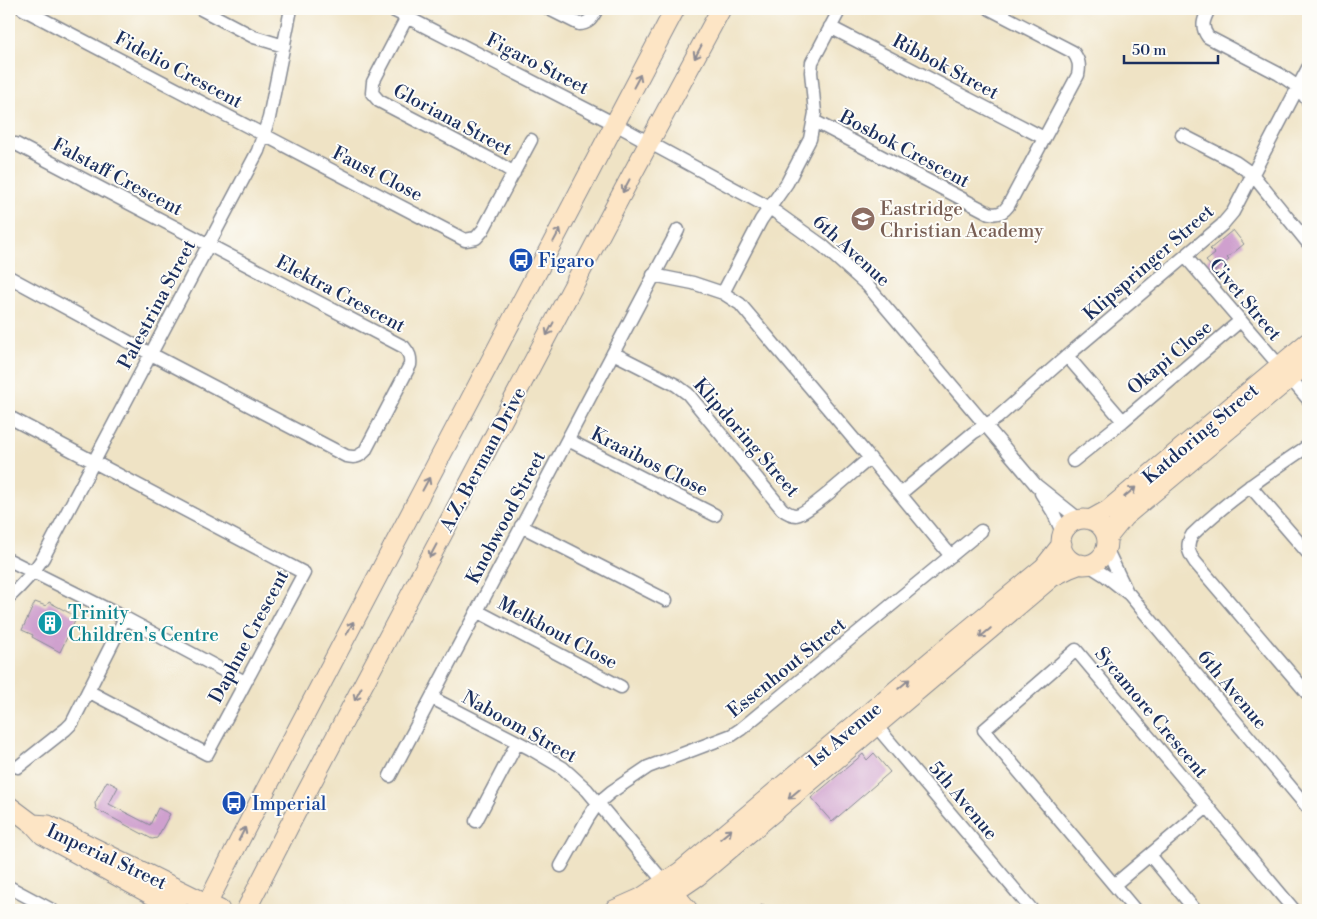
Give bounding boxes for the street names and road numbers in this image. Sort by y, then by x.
street label: Fidelio Crescent [110,26,247,114]
street label: Figaro Street [482,28,593,100]
street label: Ribbok Street [888,29,1003,105]
street label: Gloriana Street [389,78,516,161]
street label: Bosbok Crescent [834,104,974,193]
street label: Falstaff Crescent [48,132,187,221]
street label: Faust Close [328,141,427,207]
street label: Klipspringer Street [1078,199,1219,326]
street label: 6th Avenue [808,210,895,292]
street label: Palestrina Street [113,235,201,373]
street label: Elektra Crescent [272,250,409,338]
street label: Civet Street [1204,254,1287,346]
street label: Okapi Close [1122,315,1217,400]
street label: Klipdoring Street [688,373,805,502]
street label: Katdoring Street [1138,378,1264,489]
street label: A.Z. Berman Drive [434,383,531,537]
street label: Kraaibos Close [587,422,712,502]
street label: Knobwood Street [461,447,551,588]
street label: Daphne Crescent [204,565,294,707]
street label: Melkhout Close [493,591,622,675]
street label: Essenhout Street [722,612,851,723]
street label: Sycamore Crescent [1089,642,1213,783]
street label: 6th Avenue [1192,645,1272,734]
street label: Naboom Street [458,685,581,768]
street label: 1st Avenue [802,697,887,773]
street label: 5th Avenue [923,756,1003,845]
street label: Imperial Street [43,819,171,895]

